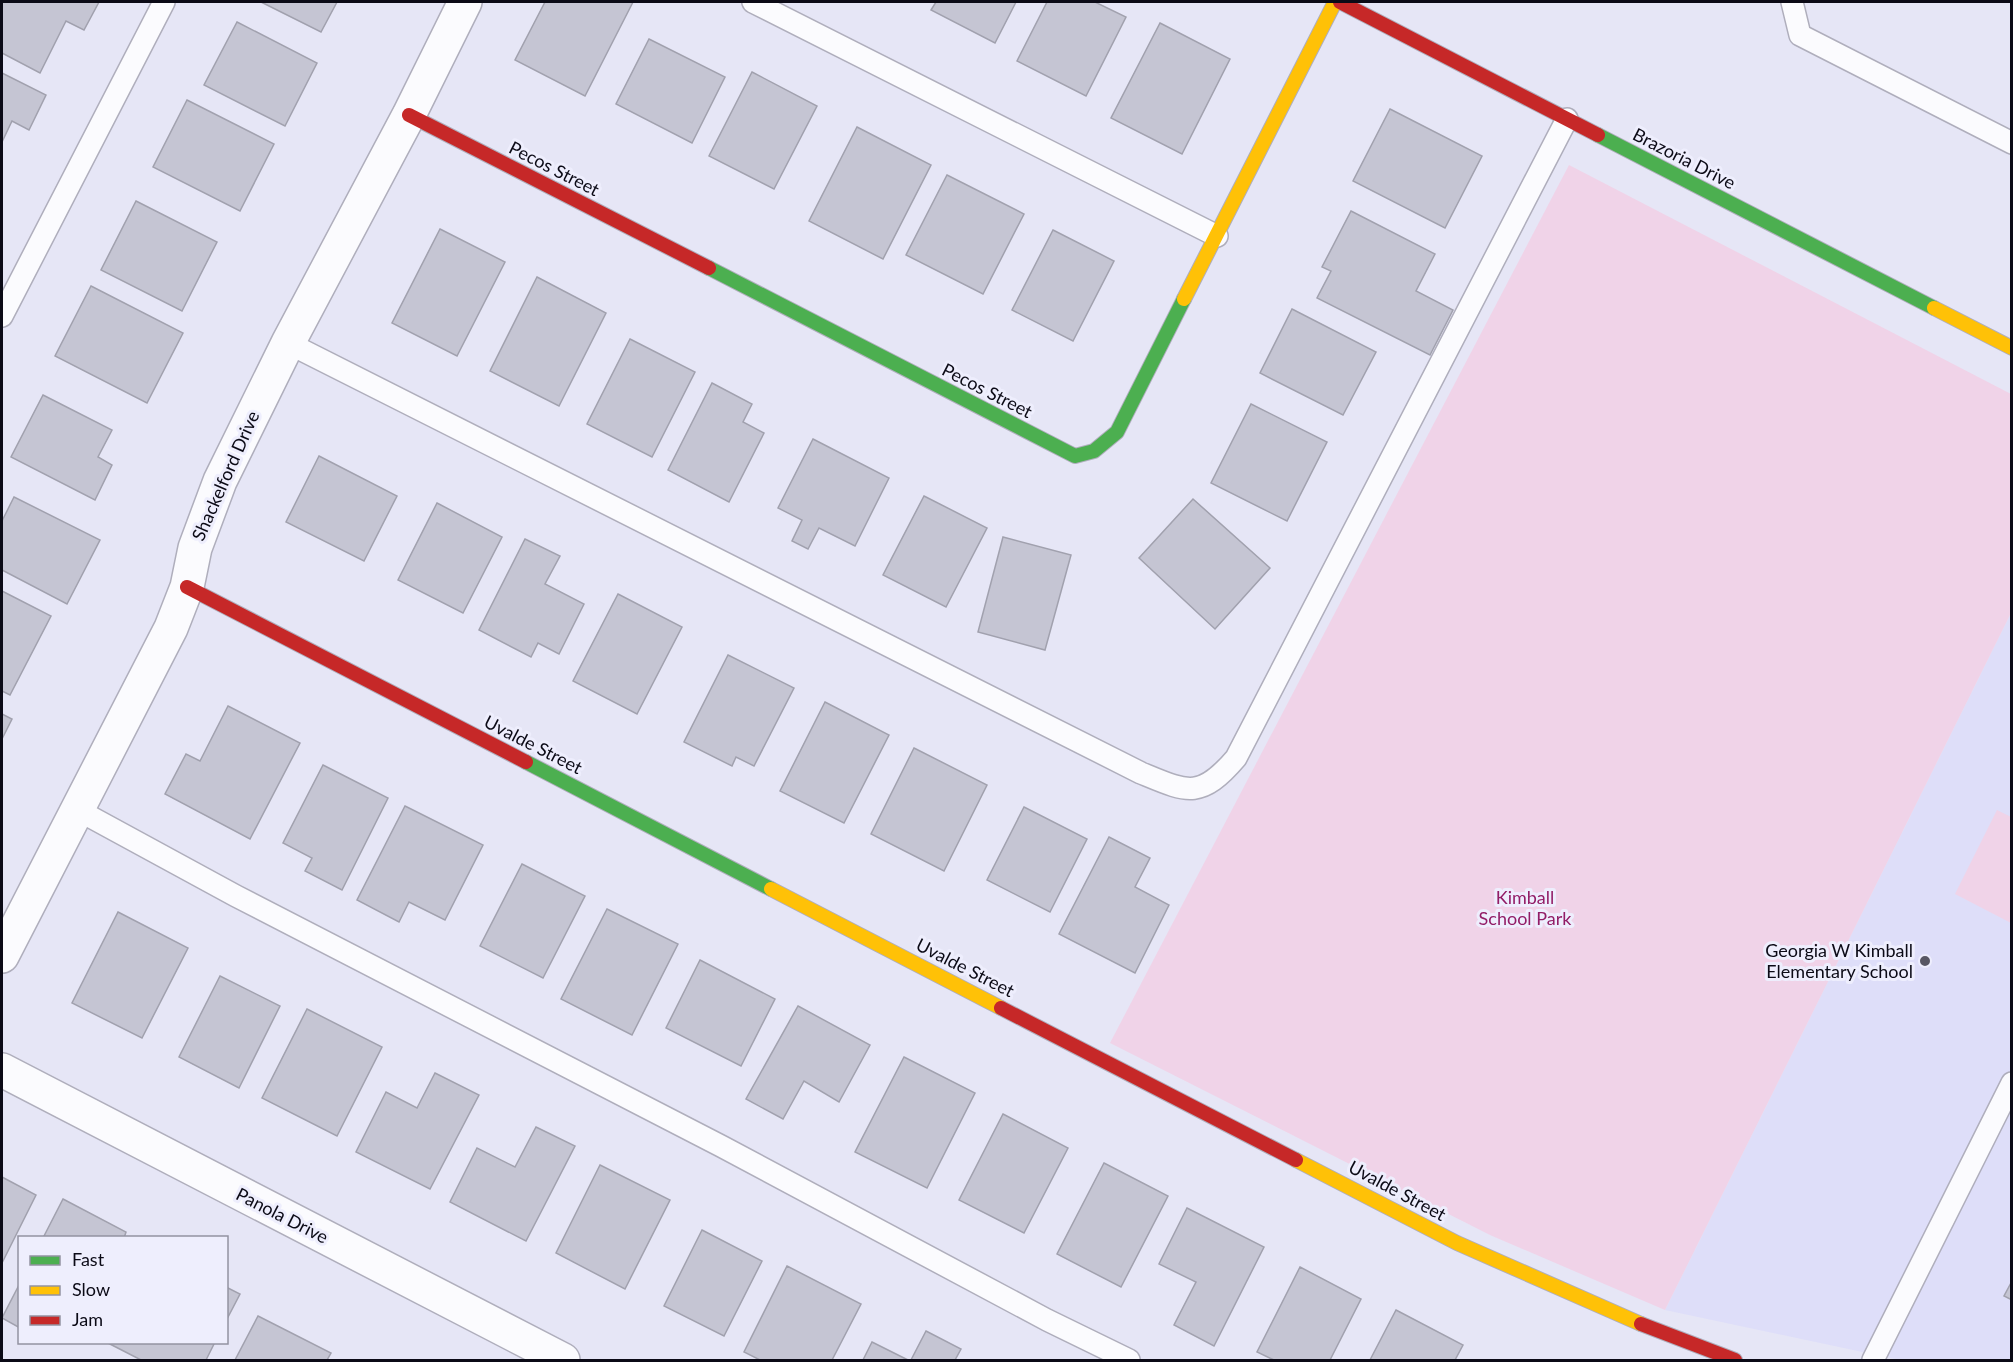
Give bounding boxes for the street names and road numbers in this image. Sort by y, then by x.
street label: Brazoria Drive [1629,123,1739,193]
street label: Pecos Street [506,136,604,200]
street label: Pecos Street [939,358,1037,422]
street label: Shackelford Drive [187,407,264,544]
street label: Uvalde Street [481,710,587,778]
street label: Uvalde Street [913,933,1019,1001]
street label: Uvalde Street [1345,1155,1450,1225]
street label: Panola Drive [233,1183,332,1248]

